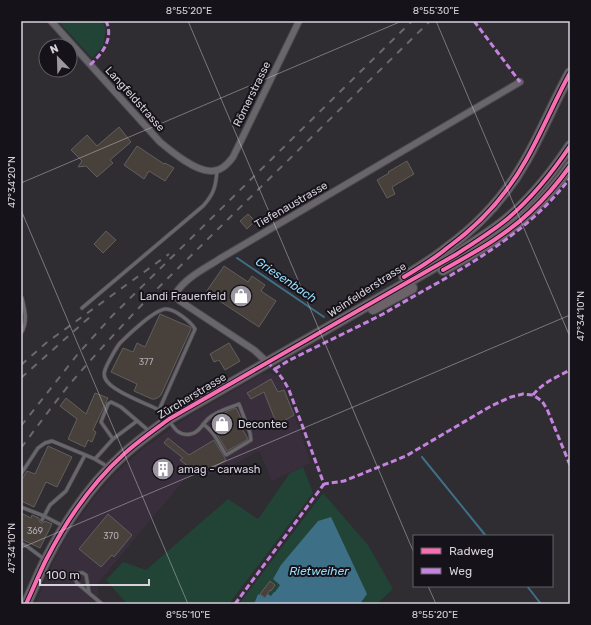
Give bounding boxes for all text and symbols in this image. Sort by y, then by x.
text: 8°55'20"E [166,5,212,17]
text: 8°55'30"E [413,5,459,17]
north arrow [38,38,78,78]
text: N [48,42,61,57]
street label: Römerstrasse [231,59,273,129]
street label: Langfeldstrasse [103,64,167,134]
text: 47°34'20"N [6,156,18,208]
street label: Tiefenaustrasse [252,179,330,231]
water label: Griesenbach [253,254,319,306]
street label: Weinfelderstrasse [325,260,409,320]
shop icon: Landi Frauenfeld [228,283,254,309]
place label: Landi Frauenfeld [140,290,226,303]
text: 47°34'10"N [575,291,587,341]
house number: 377 [139,357,154,367]
street label: Zürcherstrasse [155,370,229,422]
shop icon: Decontec [209,411,235,437]
place label: Decontec [238,418,287,431]
building icon: amag - carwash [150,456,176,482]
place label: amag - carwash [178,463,261,476]
text: 47°34'10"N [6,523,18,573]
house number: 369 [27,526,43,536]
house number: 370 [103,531,119,541]
legend [413,535,553,587]
text: Radweg [449,544,494,558]
scale bar [40,561,149,587]
water label: Rietweiher [289,564,349,578]
text: Weg [449,564,472,578]
text: 100 m [46,568,80,582]
text: 8°55'10"E [166,609,210,621]
text: 8°55'20"E [412,609,458,621]

